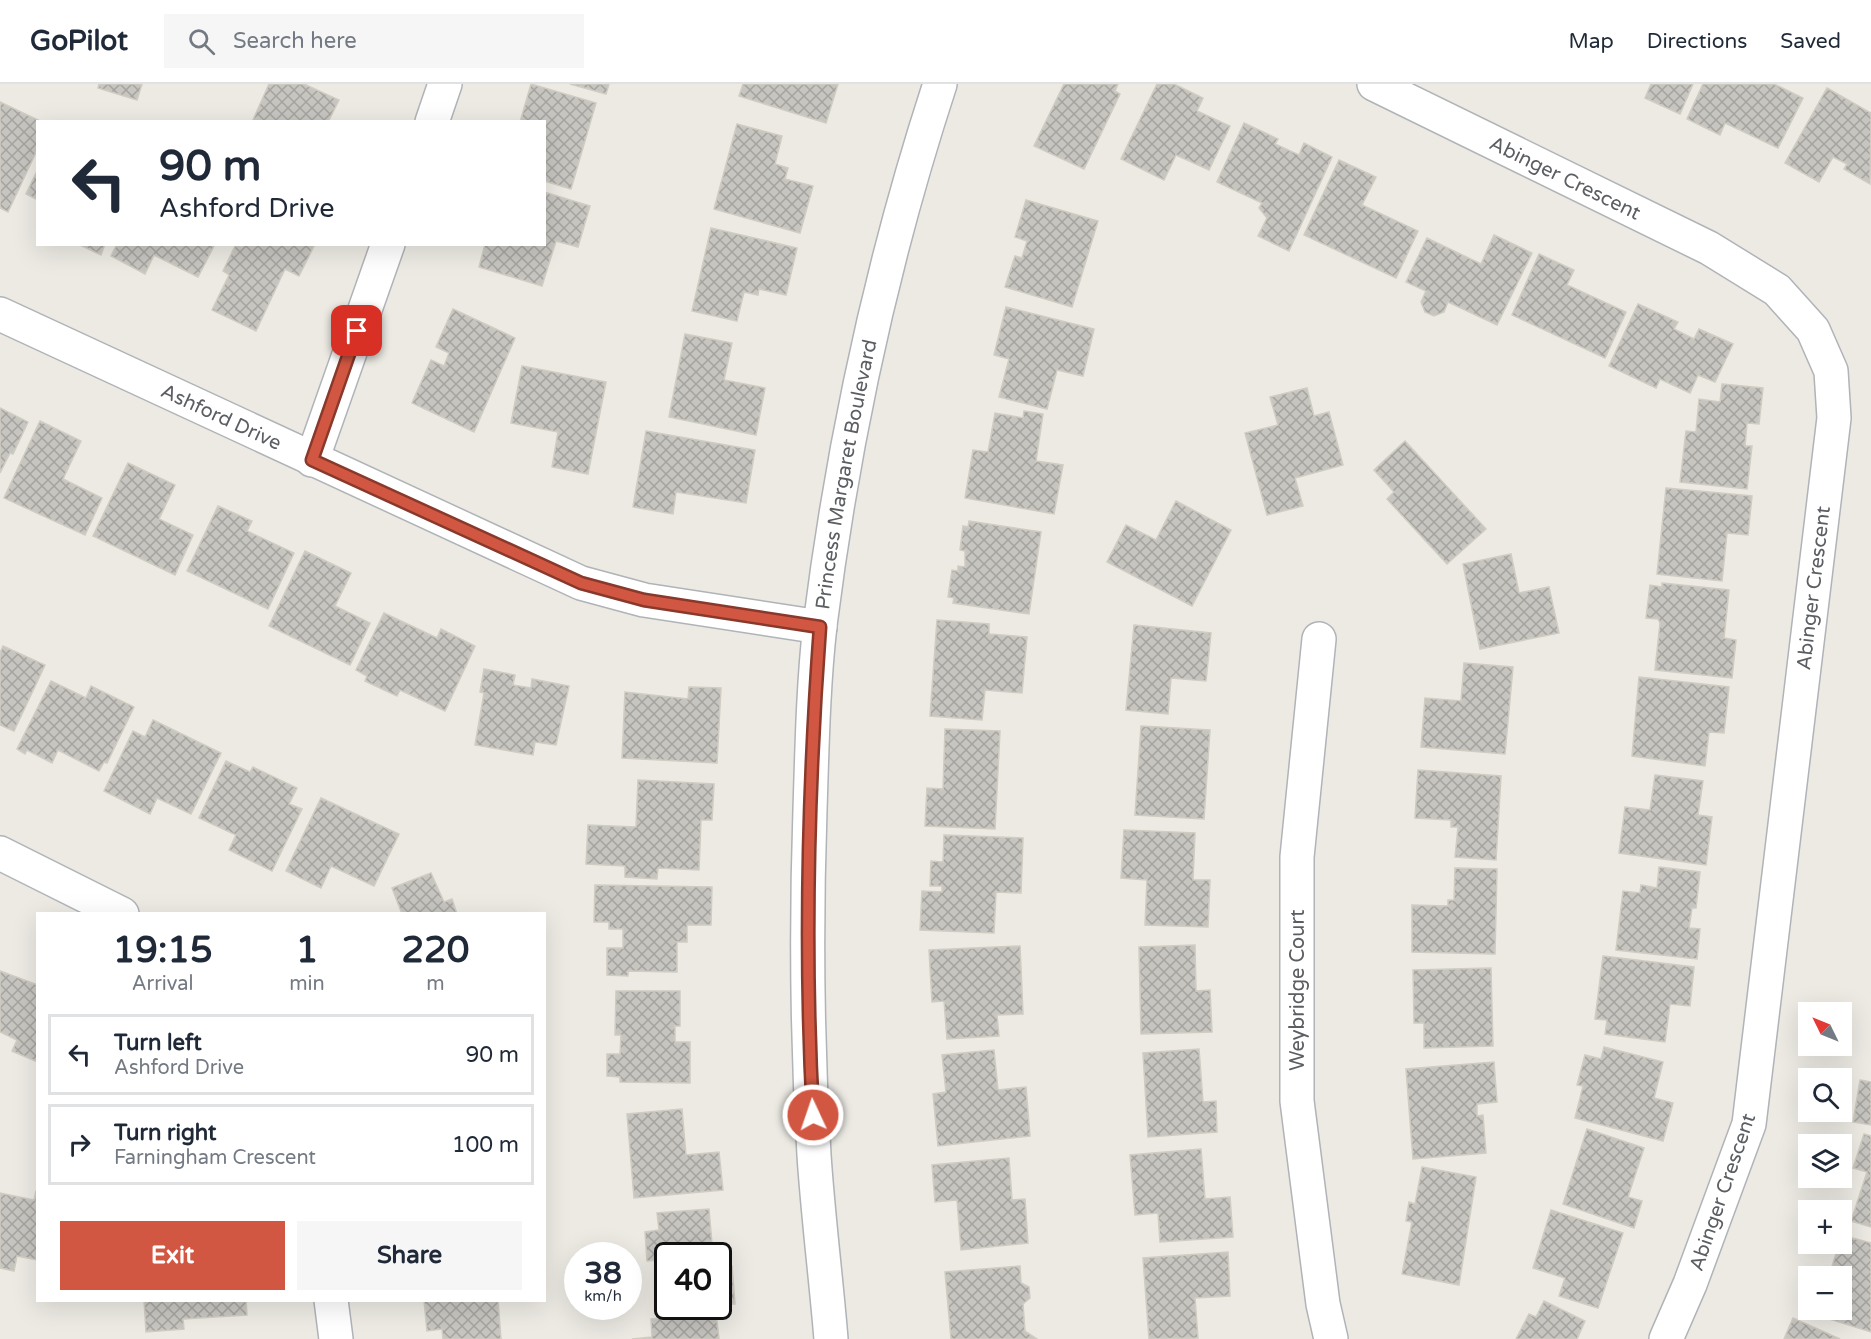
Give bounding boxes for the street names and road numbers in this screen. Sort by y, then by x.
street label: Abinger Crescent [1485,131,1645,226]
street label: Princess Margaret Boulevard [811,337,883,611]
street label: Ashford Drive [157,379,285,456]
street label: Abinger Crescent [1792,504,1836,671]
street label: Weybridge Court [1286,909,1310,1071]
street label: Abinger Crescent [1685,1110,1761,1274]

